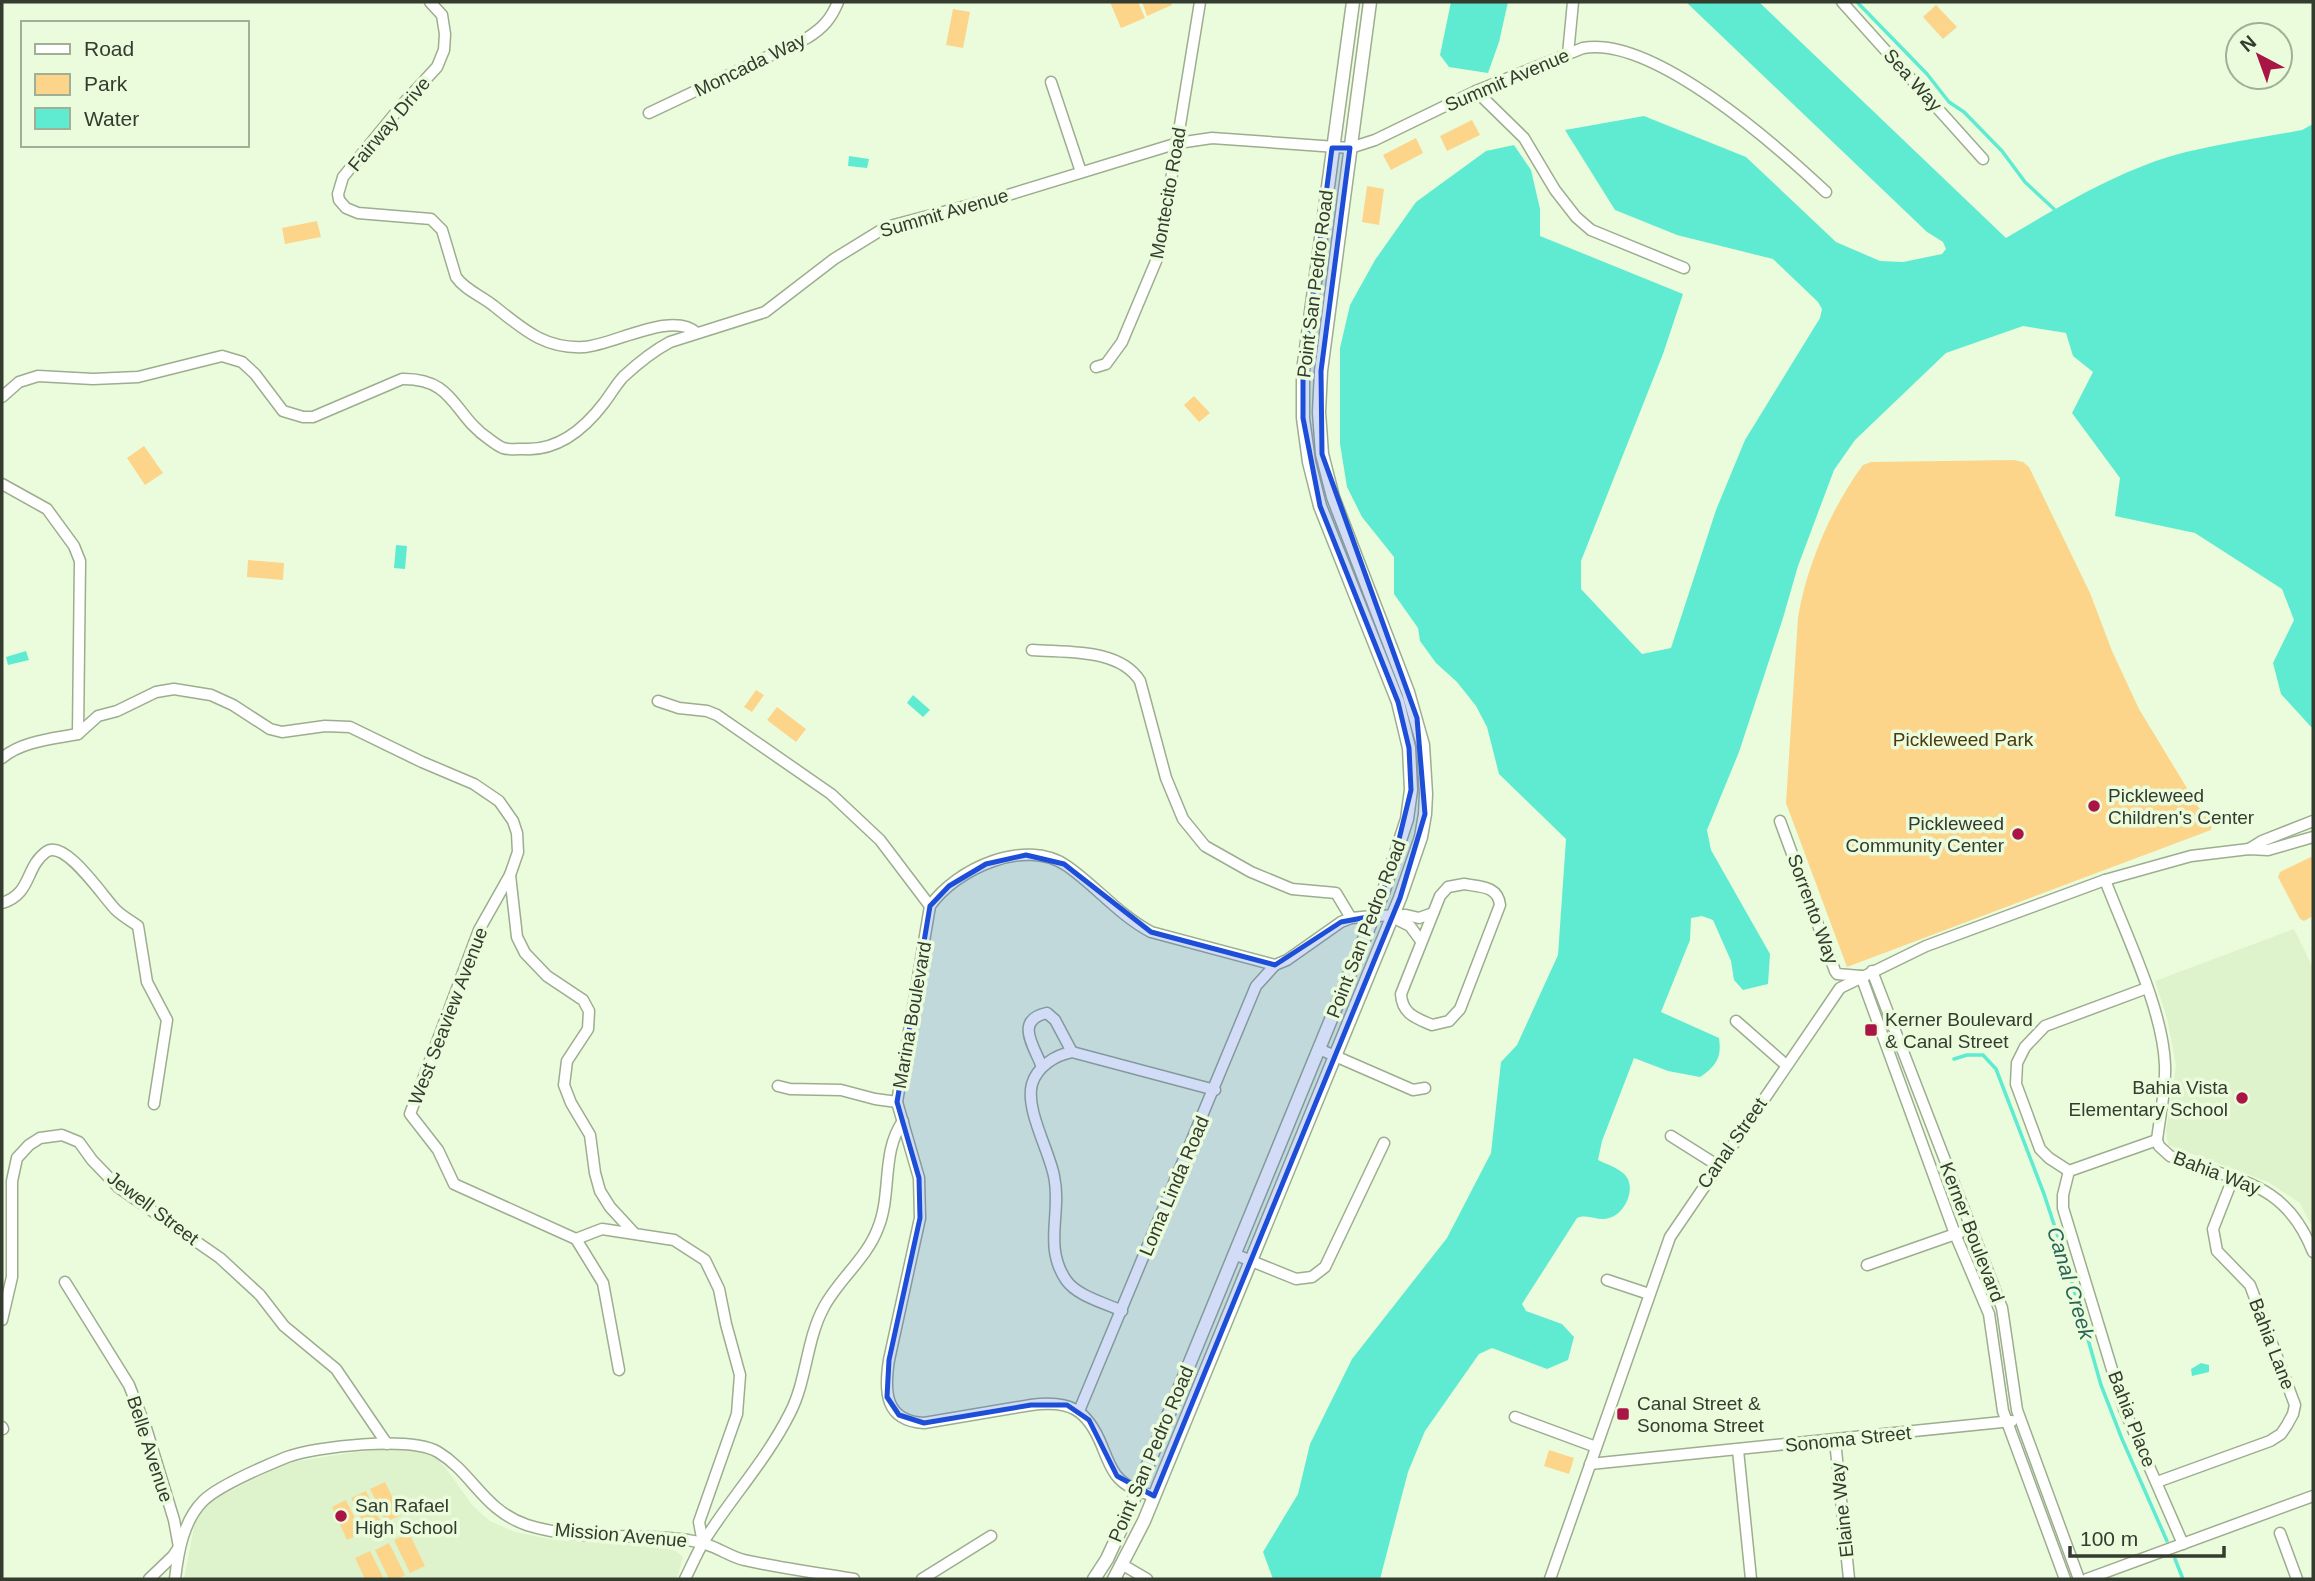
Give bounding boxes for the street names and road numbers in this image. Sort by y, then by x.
street label: Moncada Way [691,29,809,101]
street label: Summit Avenue [1442,44,1572,116]
street label: Sea Way [1880,45,1947,116]
street label: Fairway Drive [344,73,434,175]
street label: Montecito Road [1146,126,1190,260]
street label: Summit Avenue [877,185,1011,241]
street label: Point San Pedro Road [1293,189,1337,379]
street label: Point San Pedro Road [1322,837,1410,1021]
street label: Sorrento Way [1783,851,1843,967]
street label: West Seaview Avenue [404,924,492,1108]
street label: Marina Boulevard [889,940,935,1090]
street label: Canal Street [1693,1093,1771,1192]
street label: Loma Linda Road [1135,1113,1213,1259]
street label: Bahia Way [2171,1147,2264,1199]
street label: Kerner Boulevard [1936,1159,2008,1305]
street label: Jewell Street [103,1167,203,1250]
street label: Bahia Lane [2245,1295,2299,1393]
street label: Point San Pedro Road [1104,1363,1198,1545]
street label: Bahia Place [2104,1368,2160,1470]
street label: Belle Avenue [123,1393,177,1505]
street label: Sonoma Street [1784,1422,1913,1456]
street label: Elaine Way [1827,1461,1857,1559]
street label: Mission Avenue [554,1519,688,1551]

